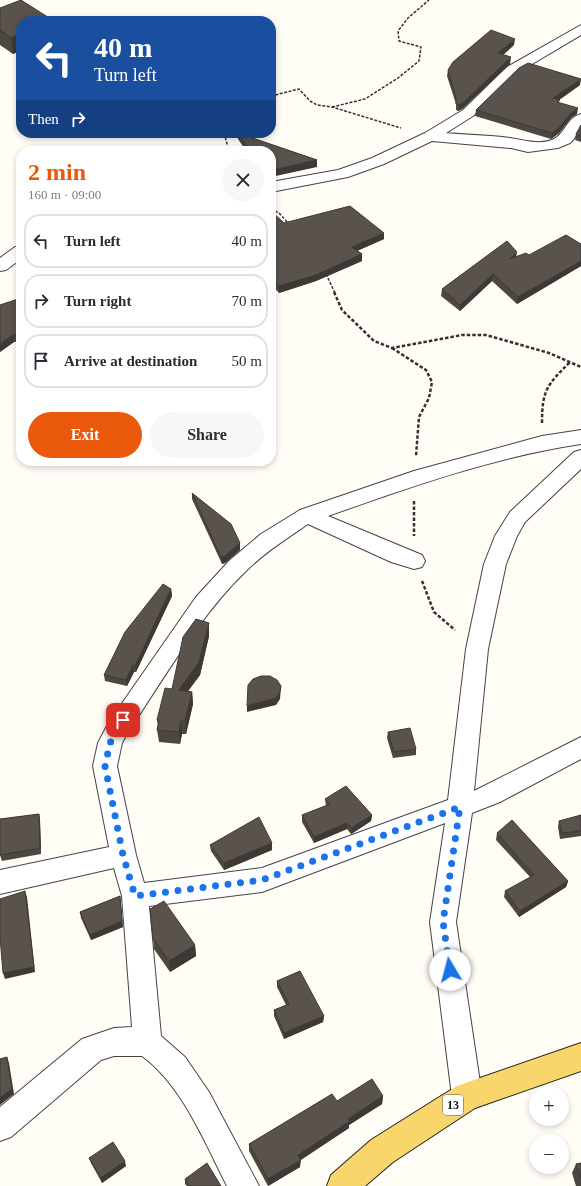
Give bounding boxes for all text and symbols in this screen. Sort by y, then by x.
icon: left [28,32,80,84]
text: 40 m [94,32,152,63]
text: Turn left [94,65,157,85]
icon: right [67,108,89,130]
text: Then [28,111,59,127]
text: 2 min [28,159,86,185]
button: close [222,159,264,201]
text: 160 m · 09:00 [28,187,101,202]
icon: left [30,230,52,252]
text: Turn left [64,233,121,249]
text: 40 m [232,233,262,249]
icon: right [30,290,52,312]
text: Turn right [64,293,131,309]
text: 70 m [232,293,262,309]
icon: arrive [30,350,52,372]
text: Arrive at destination [64,353,197,369]
text: 50 m [232,353,262,369]
button: Exit [28,412,142,458]
button: Share [150,412,264,458]
pin [106,703,140,737]
icon: arrive [112,709,134,731]
position arrow [429,949,471,991]
map controls [529,1086,569,1174]
button: + [529,1086,569,1126]
road number: 13 [443,1095,463,1115]
button: − [529,1134,569,1174]

